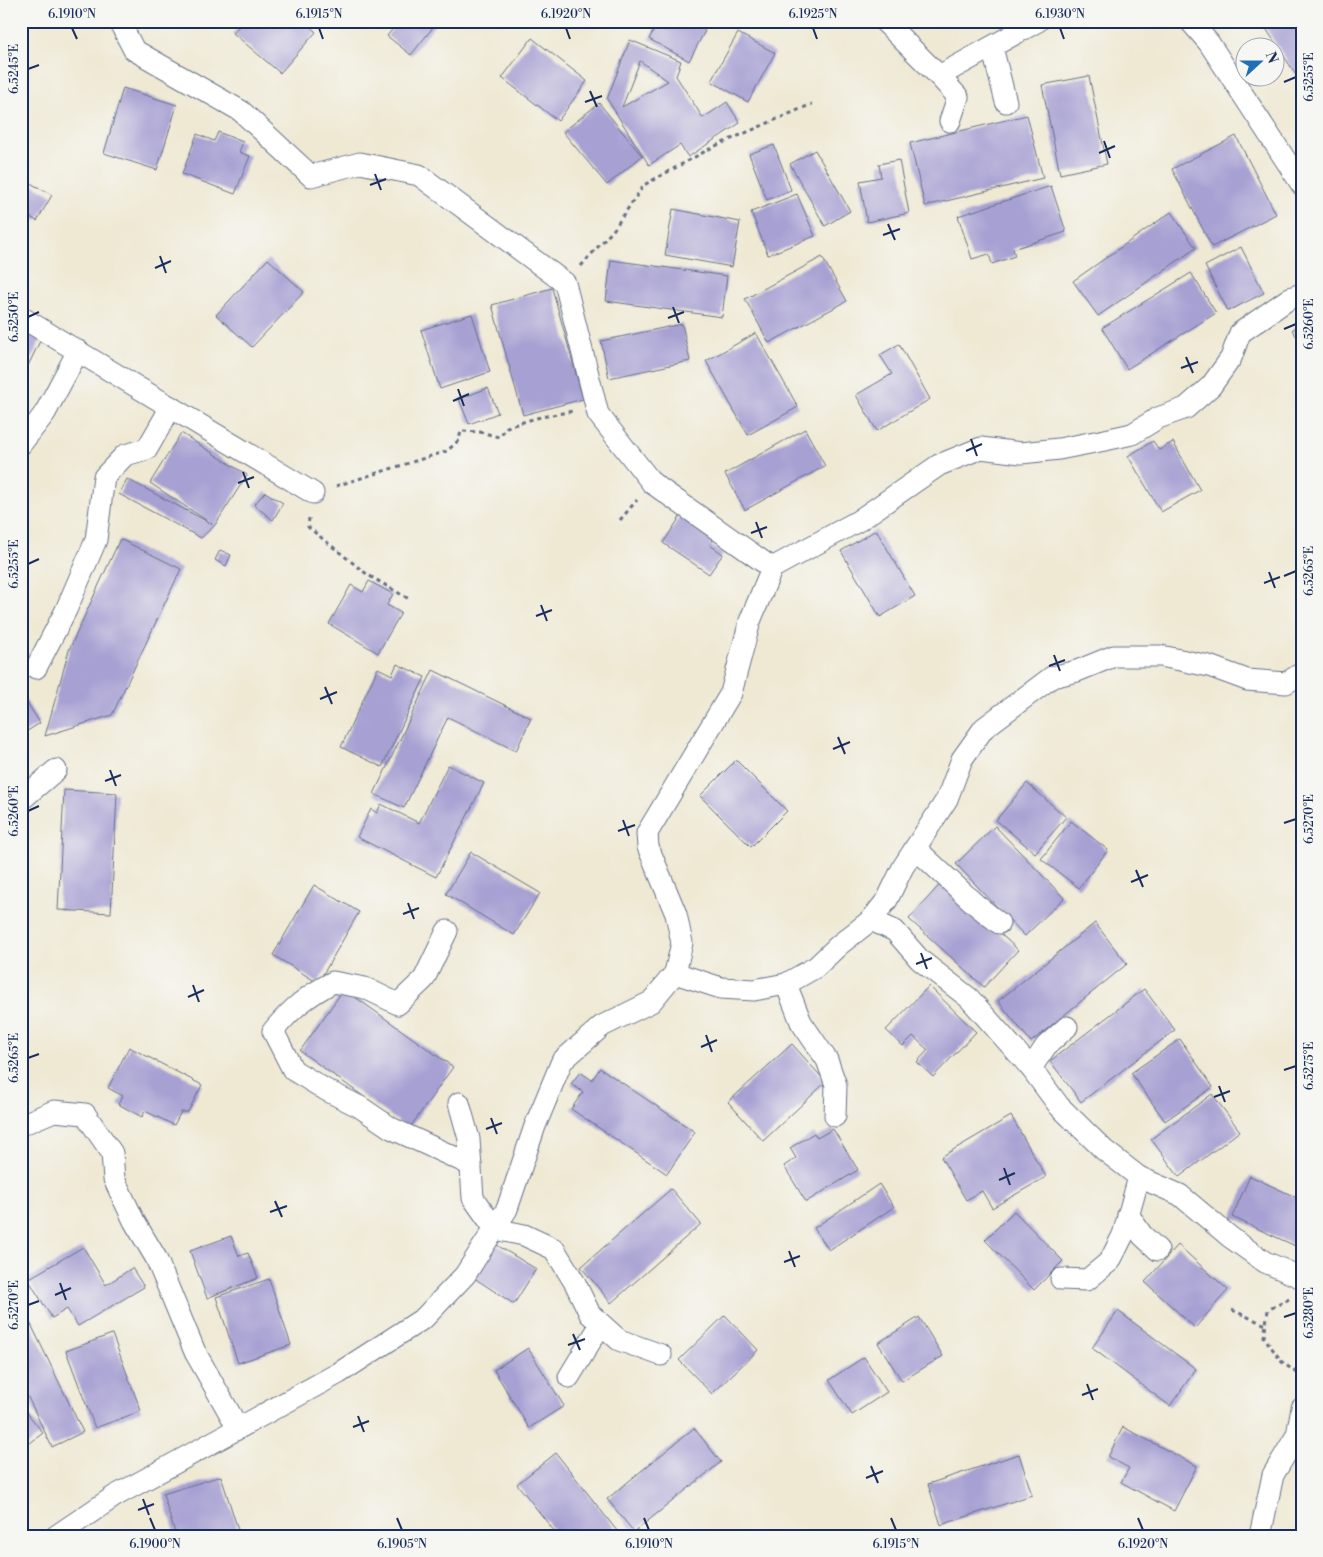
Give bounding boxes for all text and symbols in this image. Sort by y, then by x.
text: 6.1910°N [48,7,96,22]
text: 6.1915°N [296,7,343,22]
text: 6.1920°N [541,7,591,22]
text: 6.1925°N [789,7,838,22]
text: 6.1930°N [1035,7,1085,22]
north arrow [1236,38,1286,88]
text: 6.5245°E [7,44,22,94]
text: N [1261,49,1282,66]
text: 6.5255°E [1302,52,1317,102]
text: 6.5250°E [7,292,22,342]
text: 6.5260°E [1302,298,1317,350]
text: 6.5255°E [7,539,22,589]
text: 6.5265°E [1302,546,1317,596]
text: 6.5260°E [7,785,22,837]
text: 6.5270°E [1302,794,1317,844]
text: 6.5265°E [7,1033,22,1083]
text: 6.5275°E [1302,1042,1317,1090]
text: 6.5270°E [7,1280,22,1330]
text: 6.5280°E [1302,1287,1317,1339]
text: 6.1900°N [129,1537,181,1552]
text: 6.1905°N [377,1537,427,1552]
text: 6.1910°N [625,1537,673,1552]
text: 6.1915°N [873,1537,920,1552]
text: 6.1920°N [1118,1537,1168,1552]

